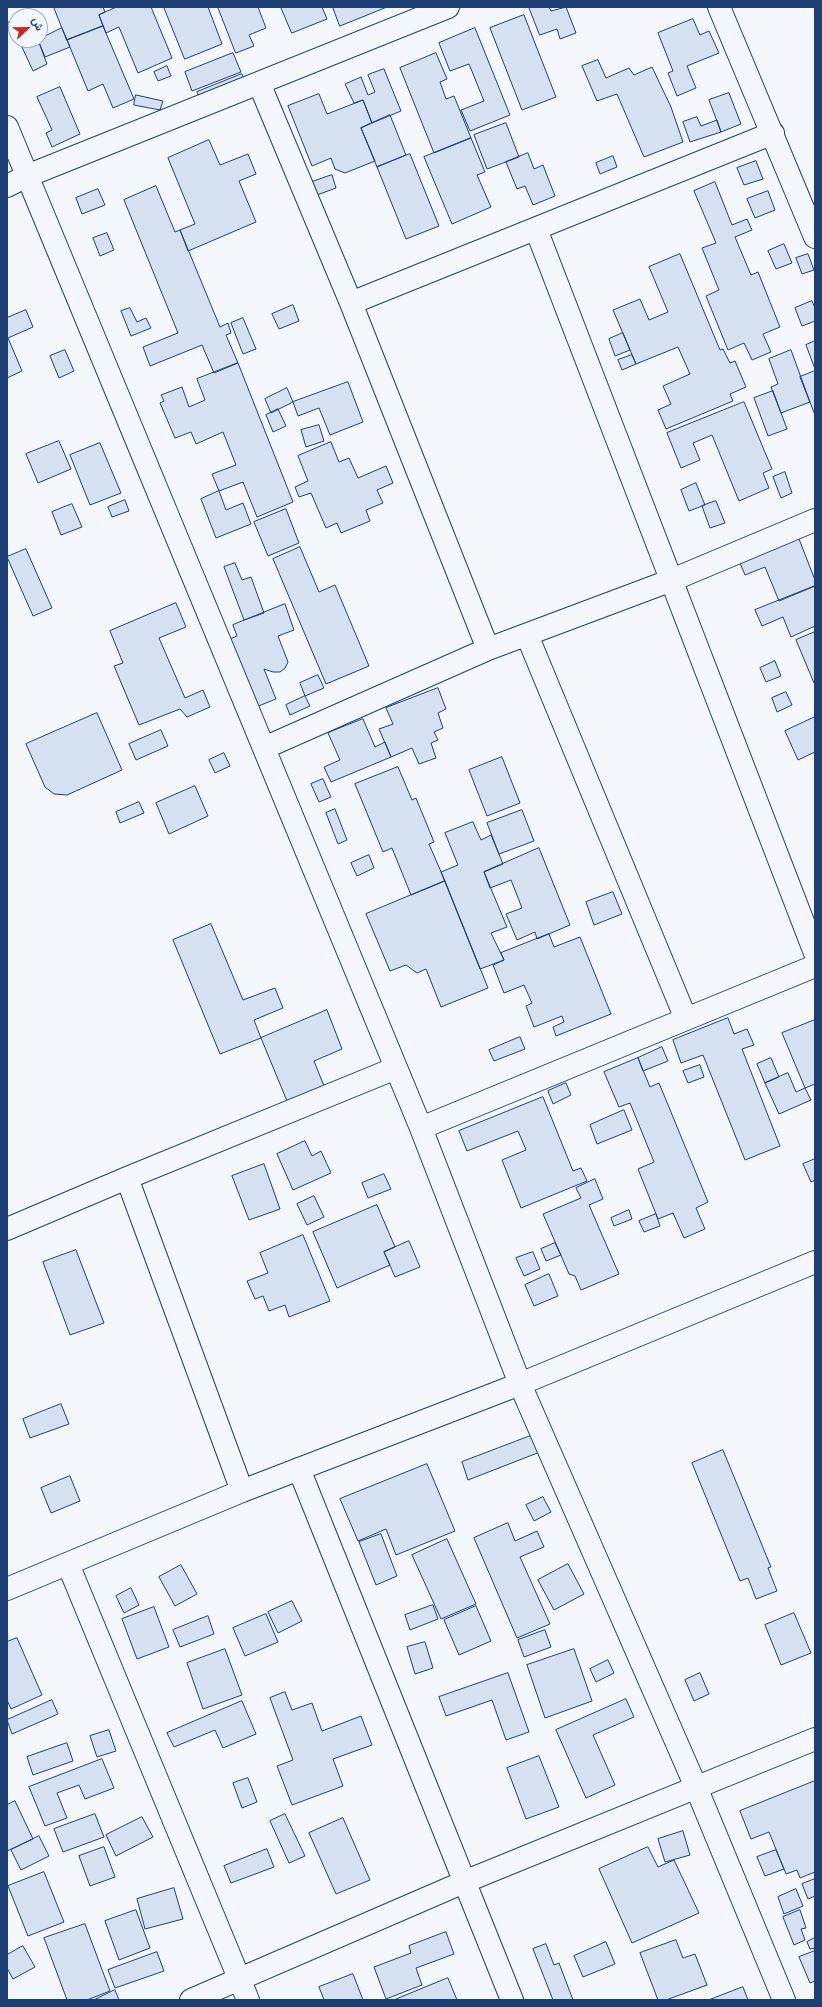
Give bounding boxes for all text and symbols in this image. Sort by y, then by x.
north arrow [8,8,48,48]
text: ش [29,15,47,33]

